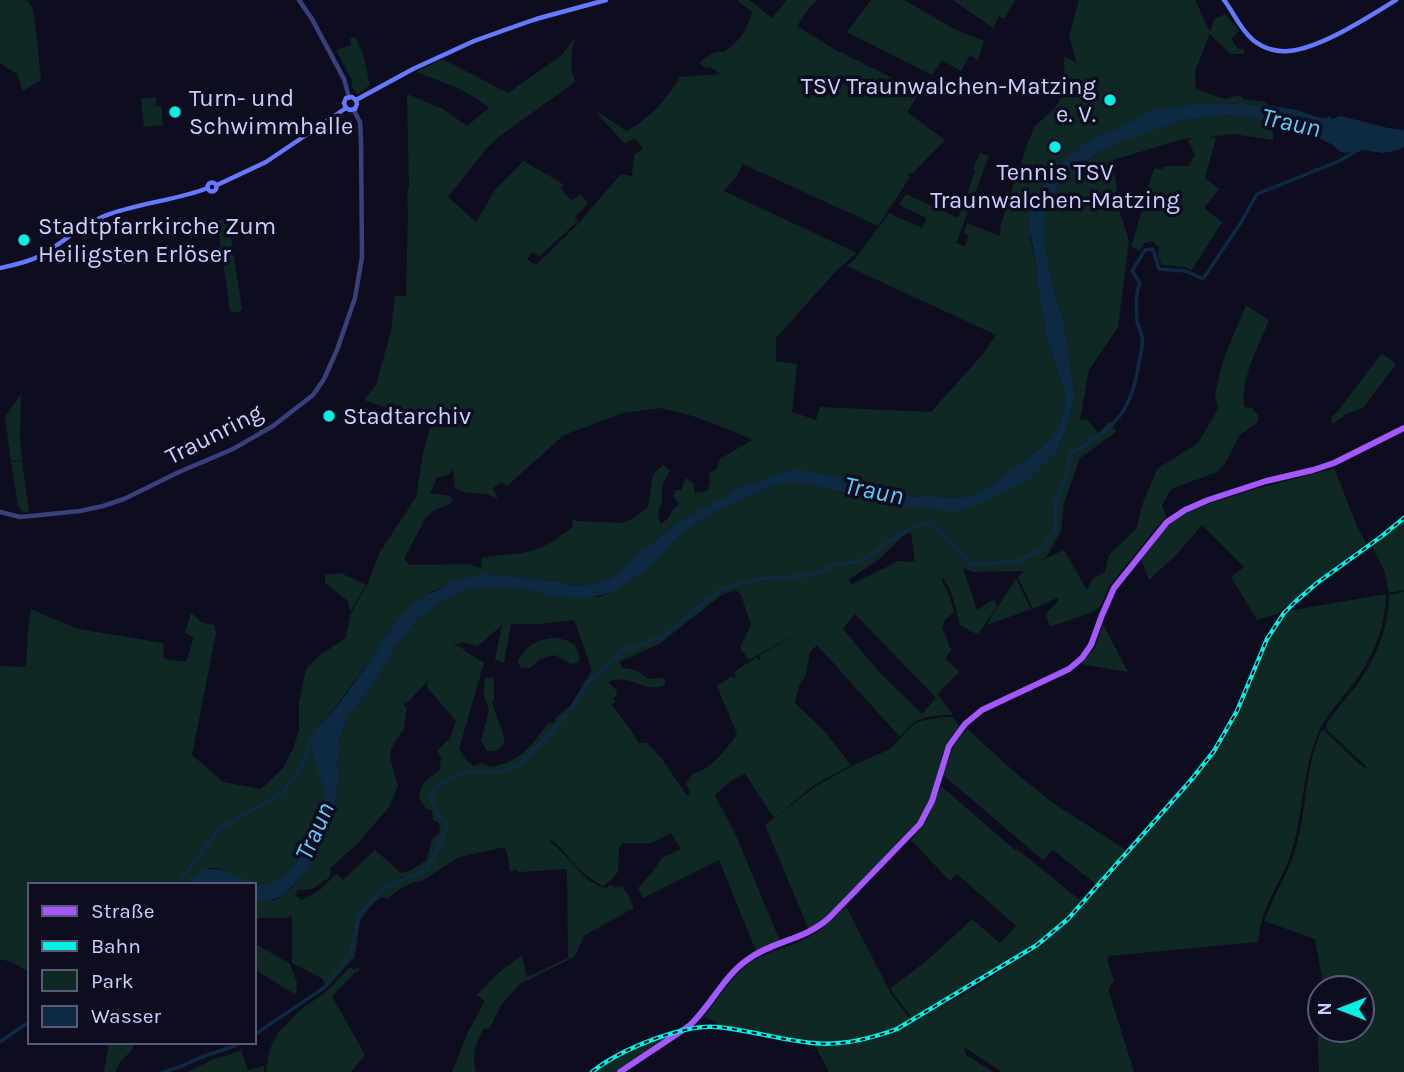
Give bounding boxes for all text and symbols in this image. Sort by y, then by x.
place label: TSV Traunwalchen-Matzing e. V. [801,72,1096,128]
place label: Turn- und Schwimmhalle [189,84,353,140]
marker: TSV Traunwalchen-Matzing e. V. [1102,92,1118,108]
water label: Traun [1258,101,1324,144]
marker: Turn- und Schwimmhalle [167,104,183,120]
marker: Tennis TSV Traunwalchen-Matzing [1047,139,1063,155]
place label: Tennis TSV Traunwalchen-Matzing [930,158,1180,214]
place label: Stadtpfarrkirche Zum Heiligsten Erlöser [38,212,276,268]
marker: Stadtpfarrkirche Zum Heiligsten Erlöser [16,232,32,248]
street label: Traunring [161,397,268,470]
place label: Stadtarchiv [343,402,471,430]
marker: Stadtarchiv [321,408,337,424]
water label: Traun [841,470,906,511]
water label: Traun [288,797,341,865]
legend [28,883,256,1044]
text: Straße [91,899,154,923]
text: Bahn [91,934,141,958]
text: Park [91,969,134,993]
north arrow [1306,974,1376,1044]
text: N [1314,1002,1336,1016]
text: Wasser [91,1004,162,1028]

